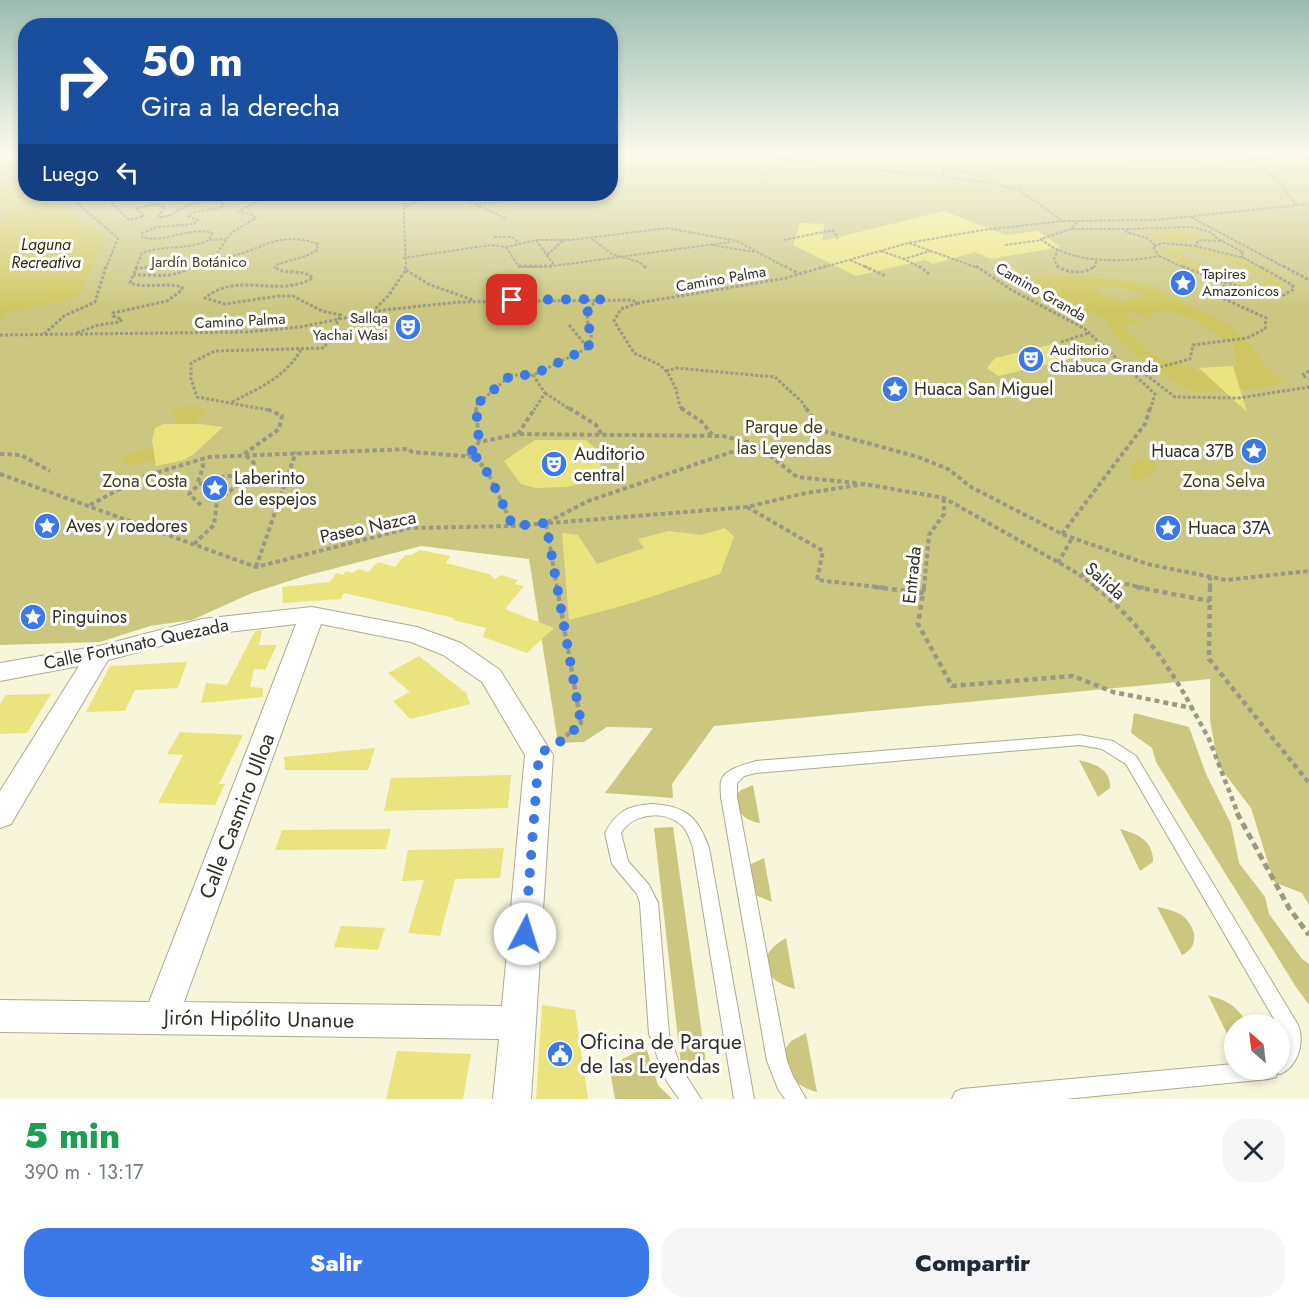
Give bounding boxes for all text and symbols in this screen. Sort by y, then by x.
text: 50 m [141,31,243,92]
icon: right [42,42,120,120]
text: Gira a la derecha [141,87,340,126]
icon: left [111,156,144,189]
text: Luego [42,157,99,189]
water label: Laguna Recreativa [11,233,81,274]
park label: Jardín Botánico [149,251,247,273]
street label: Camino Granda [992,257,1090,327]
street label: Camino Palma [674,260,768,298]
place label: Tapires Amazonicos [1202,263,1279,302]
place icon: Tapires Amazonicos [1168,268,1198,298]
pin [486,274,537,325]
icon: arrive [495,283,528,316]
place label: Sallqa Yachai Wasi [313,307,388,346]
street label: Camino Palma [194,308,286,334]
theatre icon: Sallqa Yachai Wasi [393,312,423,342]
place label: Auditorio Chabuca Granda [1050,339,1158,378]
theatre icon: Auditorio Chabuca Granda [1016,344,1046,374]
place icon: Huaca San Miguel [880,374,910,404]
place label: Huaca San Miguel [914,376,1053,402]
park label: Parque de las Leyendas [736,414,832,461]
place icon: Huaca 37B [1239,436,1269,466]
place label: Huaca 37B [1151,438,1234,464]
place label: Auditorio central [574,441,645,488]
theatre icon: Auditorio central [539,449,569,479]
place label: Laberinto de espejos [234,465,317,512]
park label: Zona Costa [103,468,188,494]
park label: Zona Selva [1183,468,1265,494]
place icon: Laberinto de espejos [200,473,230,503]
street label: Paseo Nazca [318,504,418,550]
place icon: Aves y roedores [32,511,62,541]
place label: Aves y roedores [66,513,187,539]
place icon: Huaca 37A [1153,513,1183,543]
place label: Huaca 37A [1188,515,1271,541]
street label: Entrada [896,545,928,605]
street label: Salida [1079,556,1131,606]
place icon: Pinguinos [18,602,48,632]
place label: Pinguinos [52,604,127,630]
street label: Calle Fortunato Quezada [41,612,231,676]
street label: Calle Casmiro Ulloa [192,729,282,903]
position arrow [493,902,557,966]
street label: Jirón Hipólito Unanue [161,1002,355,1036]
north arrow [1224,1014,1290,1080]
map controls [1224,1014,1290,1080]
place label: Oficina de Parque de las Leyendas [580,1027,742,1081]
public building icon: Oficina de Parque de las Leyendas [545,1039,575,1069]
text: 5 min [24,1109,120,1161]
button: close [1222,1119,1285,1182]
text: 390 m · 13:17 [24,1158,143,1187]
button: Salir [24,1228,649,1297]
button: Compartir [661,1228,1285,1297]

